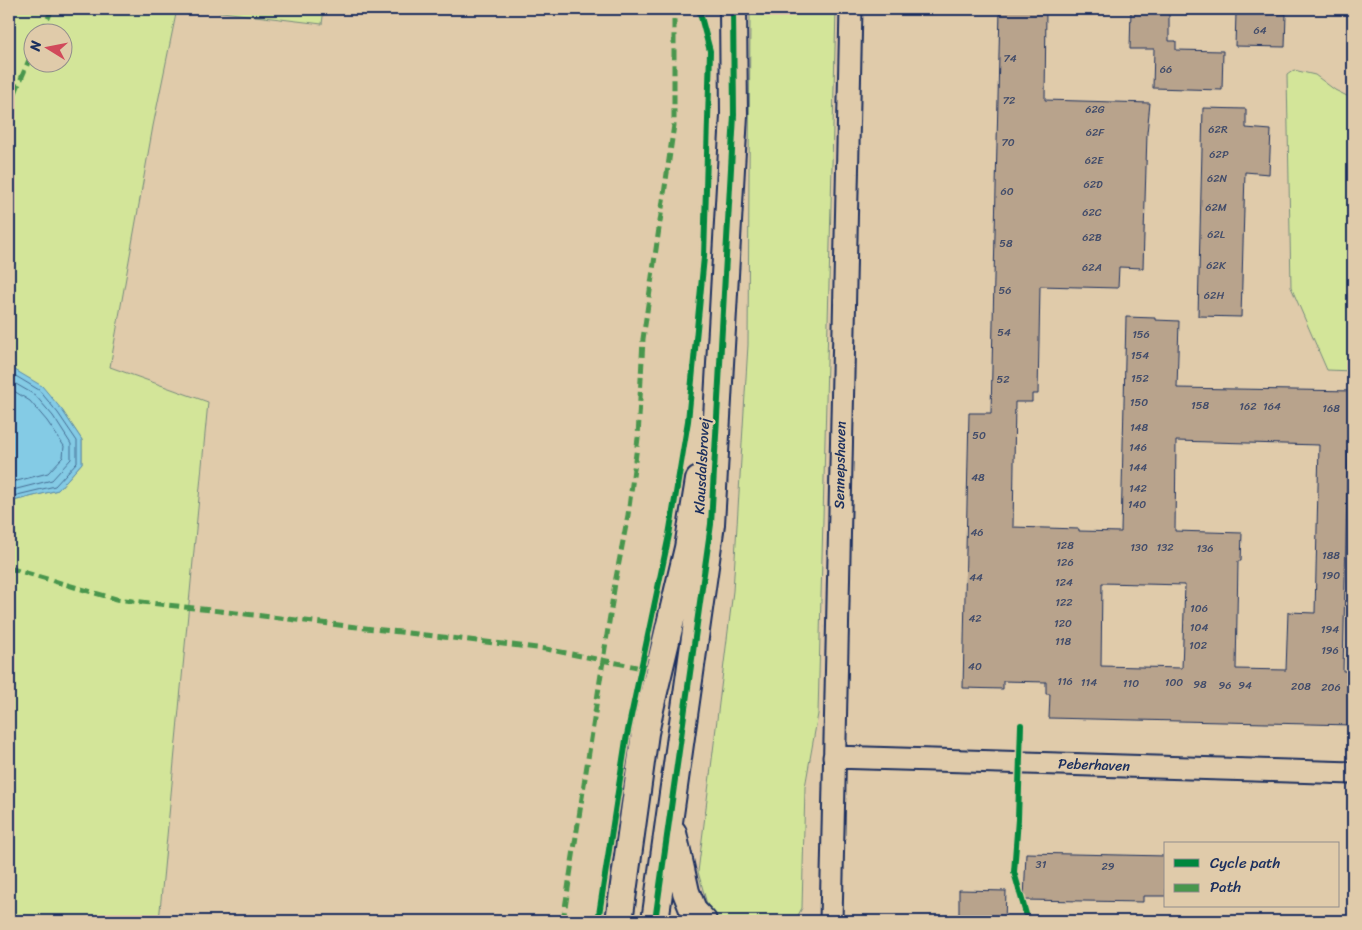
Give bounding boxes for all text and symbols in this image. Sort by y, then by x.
house number: 64 [1253,21,1267,40]
north arrow [22,22,72,72]
text: N [22,39,49,54]
house number: 74 [1003,49,1017,68]
house number: 66 [1160,60,1172,79]
house number: 72 [1003,91,1016,110]
house number: 62G [1085,100,1105,119]
house number: 62R [1208,120,1228,139]
house number: 62F [1086,123,1105,142]
house number: 70 [1001,133,1015,152]
house number: 62P [1209,145,1229,164]
house number: 62E [1085,151,1104,170]
house number: 62N [1207,169,1227,188]
house number: 62D [1083,175,1103,194]
house number: 60 [1000,182,1014,201]
house number: 62M [1205,198,1227,217]
house number: 62C [1082,203,1102,222]
house number: 62L [1207,225,1226,244]
house number: 62B [1082,228,1102,247]
house number: 58 [999,234,1013,253]
house number: 62K [1206,256,1227,275]
house number: 62A [1082,258,1102,277]
house number: 56 [999,281,1011,300]
house number: 62H [1204,286,1224,305]
house number: 54 [997,323,1011,342]
house number: 156 [1132,325,1150,344]
house number: 154 [1131,346,1149,365]
house number: 152 [1131,369,1150,388]
house number: 52 [996,370,1010,389]
house number: 150 [1130,393,1148,412]
house number: 158 [1191,396,1209,415]
house number: 162 [1239,397,1257,416]
house number: 164 [1263,397,1281,416]
house number: 168 [1322,399,1340,418]
street label: Klausdalsbrovej [687,416,717,515]
house number: 148 [1130,418,1148,437]
street label: Sennepshaven [827,420,853,509]
house number: 50 [972,426,986,445]
house number: 146 [1129,438,1147,457]
house number: 144 [1129,458,1147,477]
house number: 48 [971,468,985,487]
house number: 142 [1129,479,1148,498]
house number: 140 [1128,495,1146,514]
house number: 46 [970,523,984,542]
house number: 128 [1056,536,1074,555]
house number: 130 [1130,538,1148,557]
house number: 132 [1156,538,1174,557]
house number: 136 [1196,539,1214,558]
house number: 188 [1322,546,1340,565]
house number: 126 [1056,553,1074,572]
house number: 190 [1322,566,1340,585]
house number: 44 [969,568,983,587]
house number: 124 [1055,573,1073,592]
house number: 122 [1055,593,1073,612]
house number: 106 [1190,599,1208,618]
house number: 42 [968,609,982,628]
house number: 120 [1054,614,1072,633]
house number: 104 [1190,618,1208,637]
house number: 194 [1321,620,1339,639]
house number: 118 [1055,632,1071,651]
house number: 102 [1189,636,1208,655]
house number: 196 [1321,641,1339,660]
house number: 40 [968,657,982,676]
house number: 116 [1057,672,1073,691]
house number: 114 [1081,673,1097,692]
house number: 100 [1165,673,1183,692]
house number: 110 [1123,674,1139,693]
house number: 98 [1193,675,1207,694]
house number: 96 [1218,676,1232,695]
house number: 94 [1238,676,1252,695]
house number: 208 [1291,677,1311,696]
house number: 206 [1321,678,1341,697]
street label: Peberhaven [1058,751,1131,779]
legend [1164,842,1340,908]
text: Cycle path [1210,850,1281,876]
house number: 31 [1036,855,1047,874]
house number: 29 [1101,857,1115,876]
text: Path [1210,874,1241,900]

